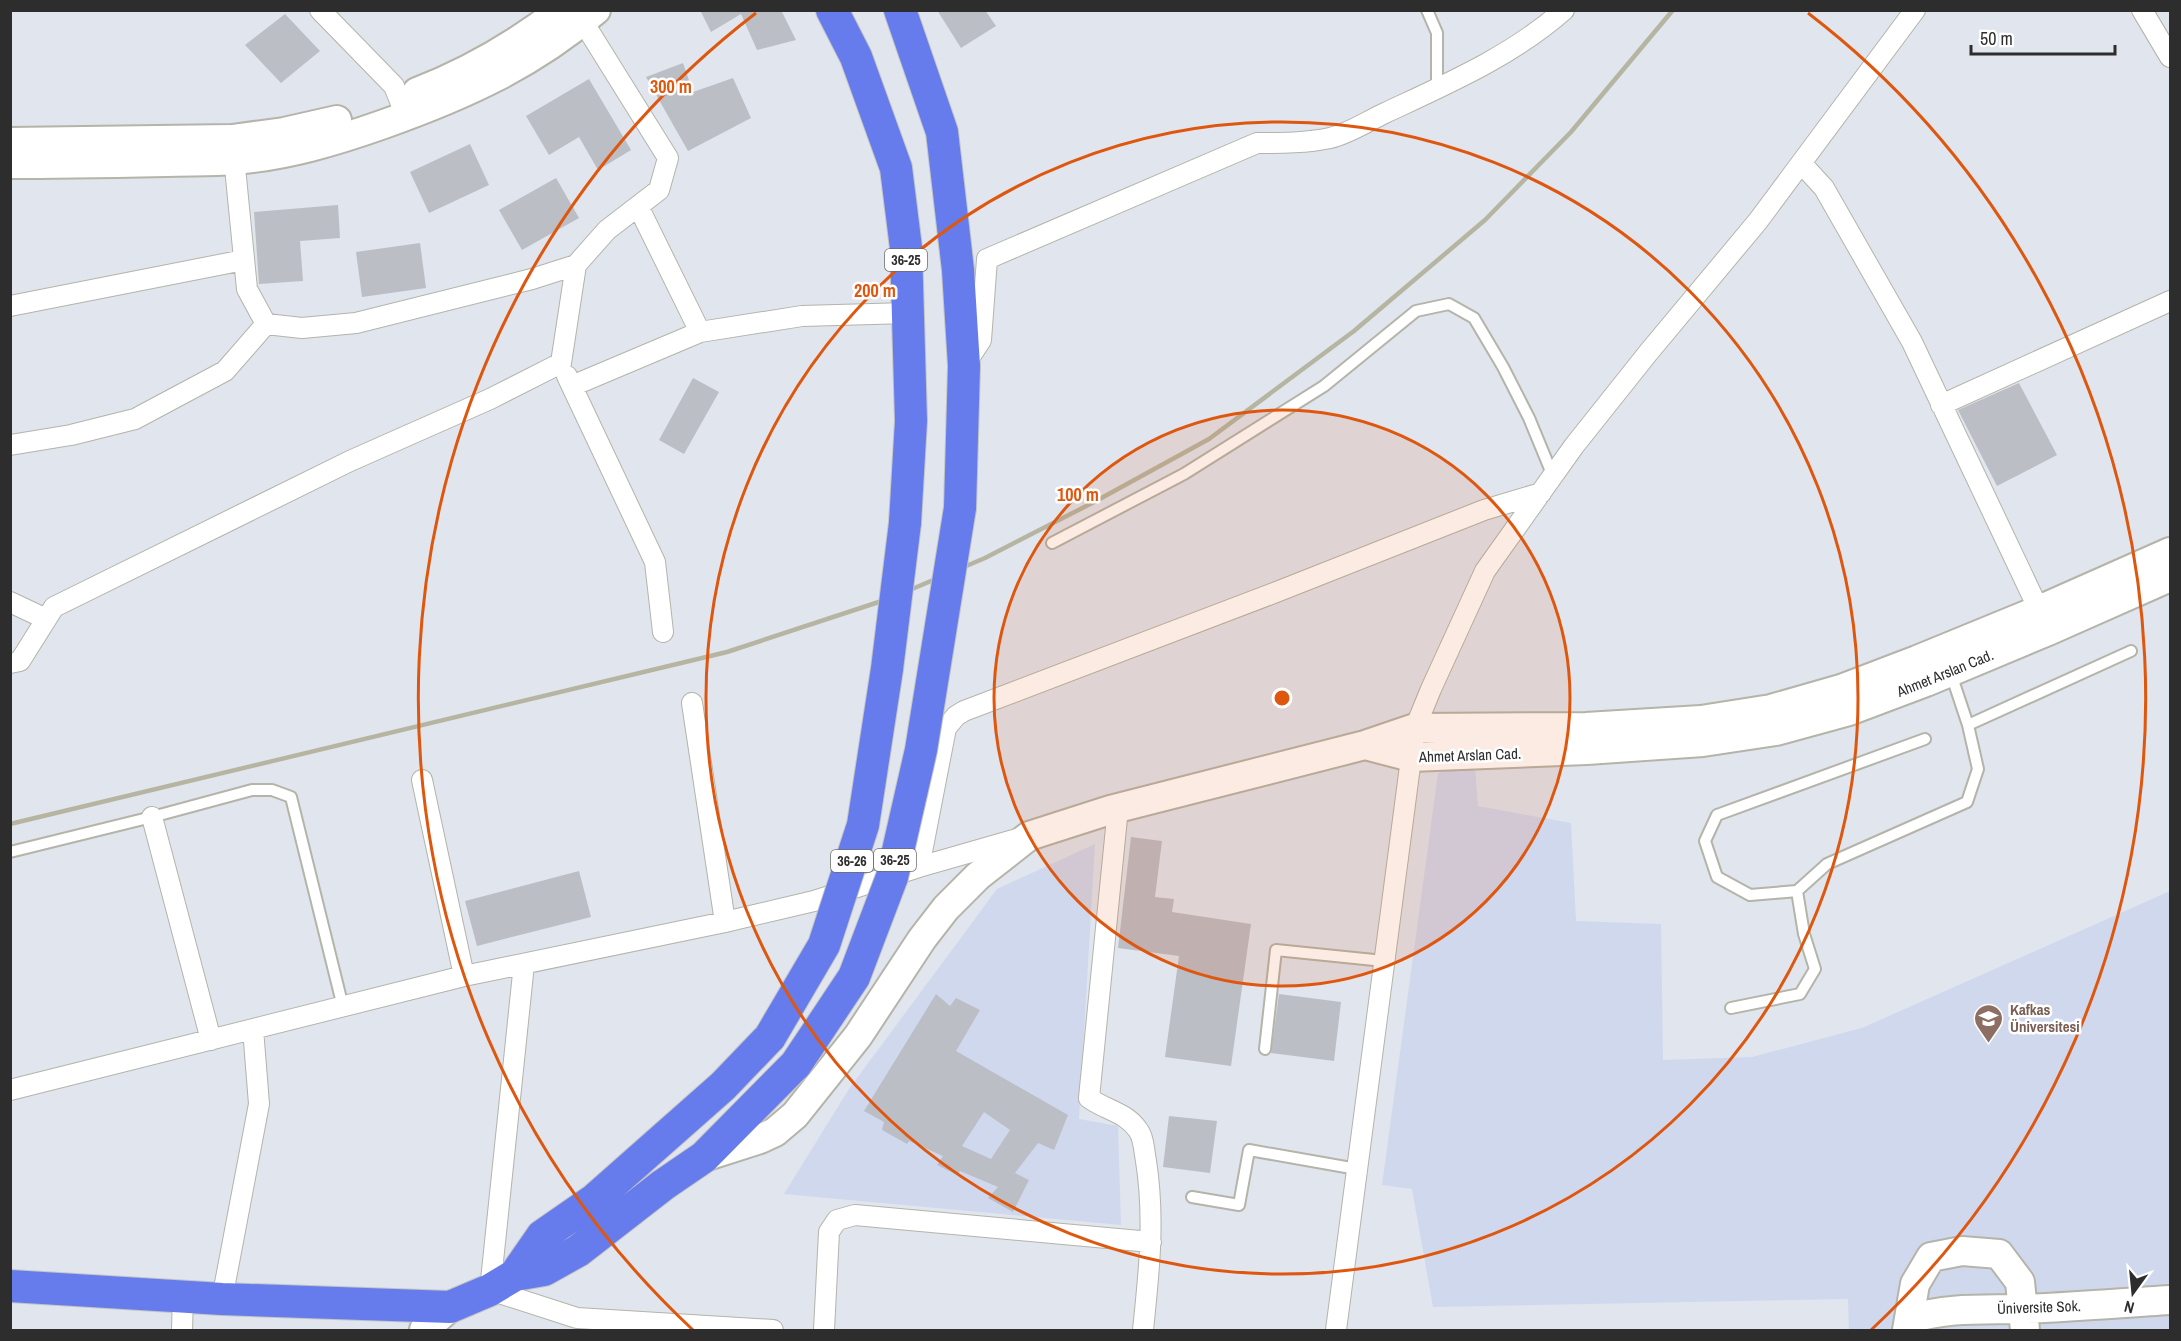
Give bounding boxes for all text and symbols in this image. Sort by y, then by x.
scale bar [1971,18,2115,56]
text: 50 m [1980,26,2013,51]
text: 300 m [650,74,692,99]
road number: 36-25 [885,249,927,271]
text: 200 m [854,278,896,303]
text: 100 m [1057,482,1099,507]
street label: Ahmet Arslan Cad. [1893,644,1996,702]
centre of rings [1272,688,1292,708]
street label: Ahmet Arslan Cad. [1417,743,1522,767]
road number: 36-25 [874,849,916,871]
road number: 36-26 [831,850,873,872]
place label: Kafkas Üniversitesi [2010,999,2080,1037]
school or university icon: Kafkas Üniversitesi [1973,1002,2005,1044]
north arrow [2103,1263,2163,1323]
street label: Üniversite Sok. [1997,1295,2081,1319]
text: N [2122,1296,2137,1319]

